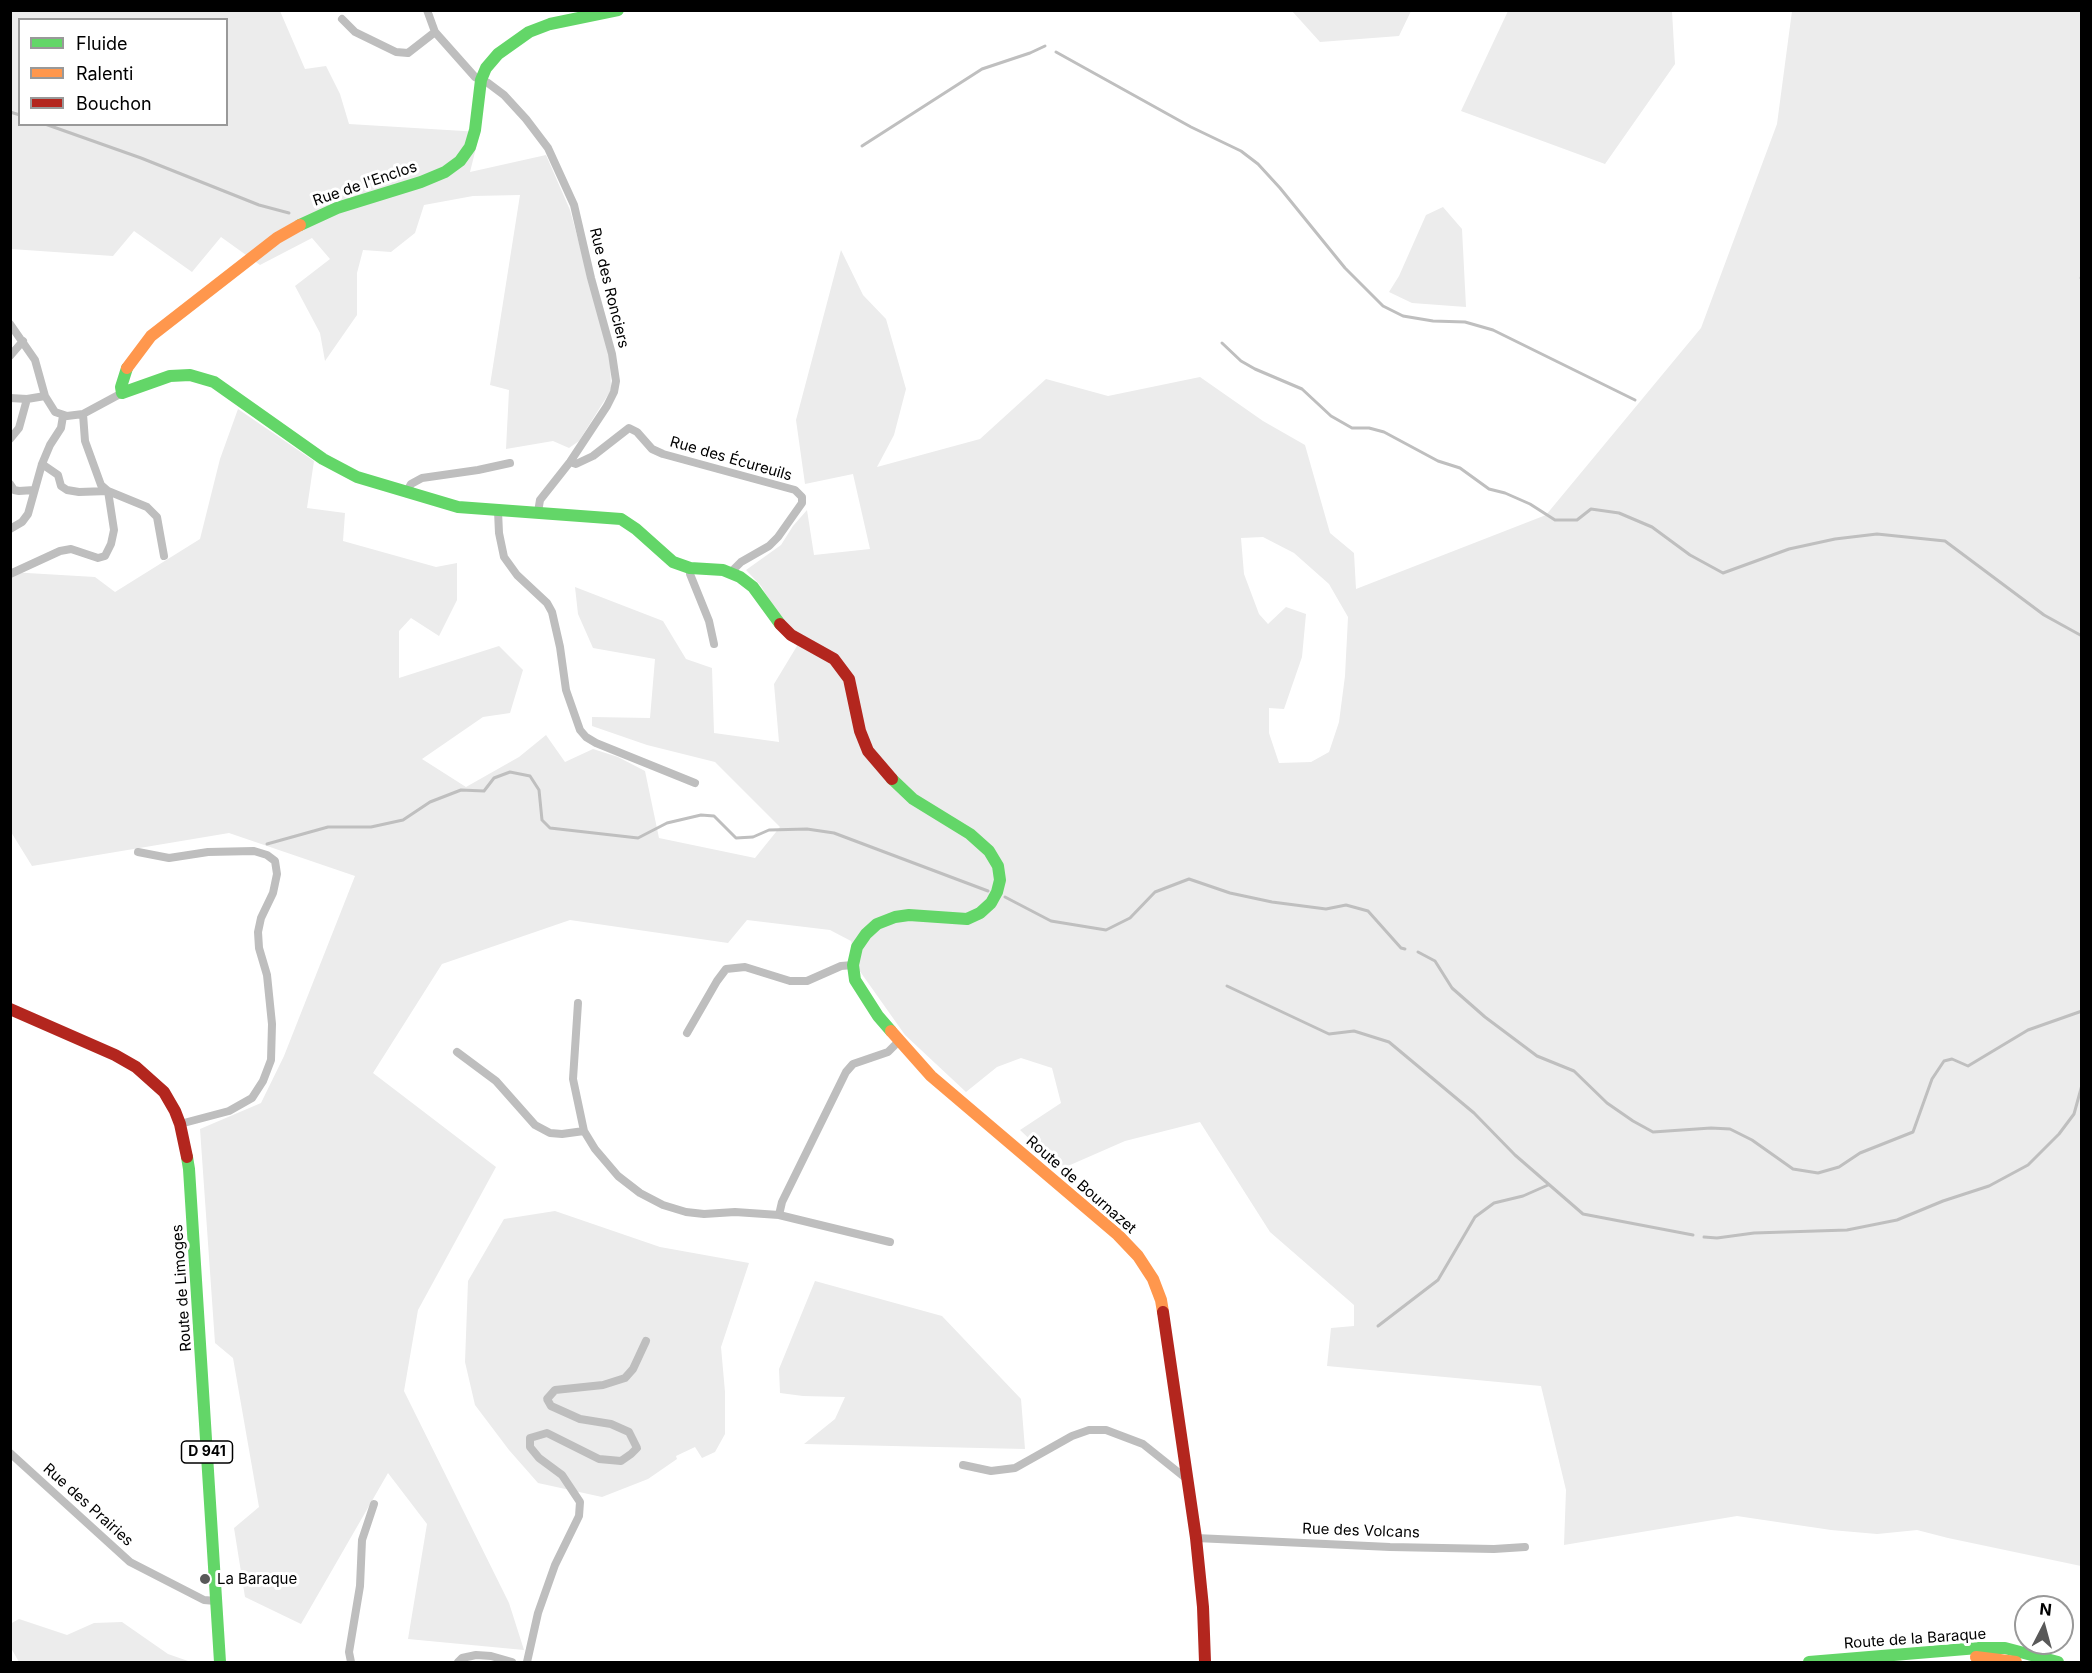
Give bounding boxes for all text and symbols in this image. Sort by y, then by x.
legend [18,18,228,126]
text: Fluide [76,33,128,54]
text: Ralenti [76,63,133,84]
text: Bouchon [76,93,152,114]
street label: Rue de l'Enclos [311,158,419,210]
street label: Rue des Ronciers [585,226,633,350]
street label: Rue des Écureuils [668,433,794,485]
street label: Route de Bournazet [1022,1132,1140,1238]
street label: Route de Limoges [169,1224,195,1352]
road number: D 941 [182,1441,232,1463]
street label: Rue des Prairies [39,1460,137,1550]
street label: Rue des Volcans [1302,1520,1420,1542]
place label: La Baraque [217,1570,297,1588]
marker: La Baraque [198,1572,212,1586]
north arrow [2014,1595,2074,1655]
text: N [2039,1599,2053,1620]
street label: Route de la Baraque [1843,1625,1987,1653]

